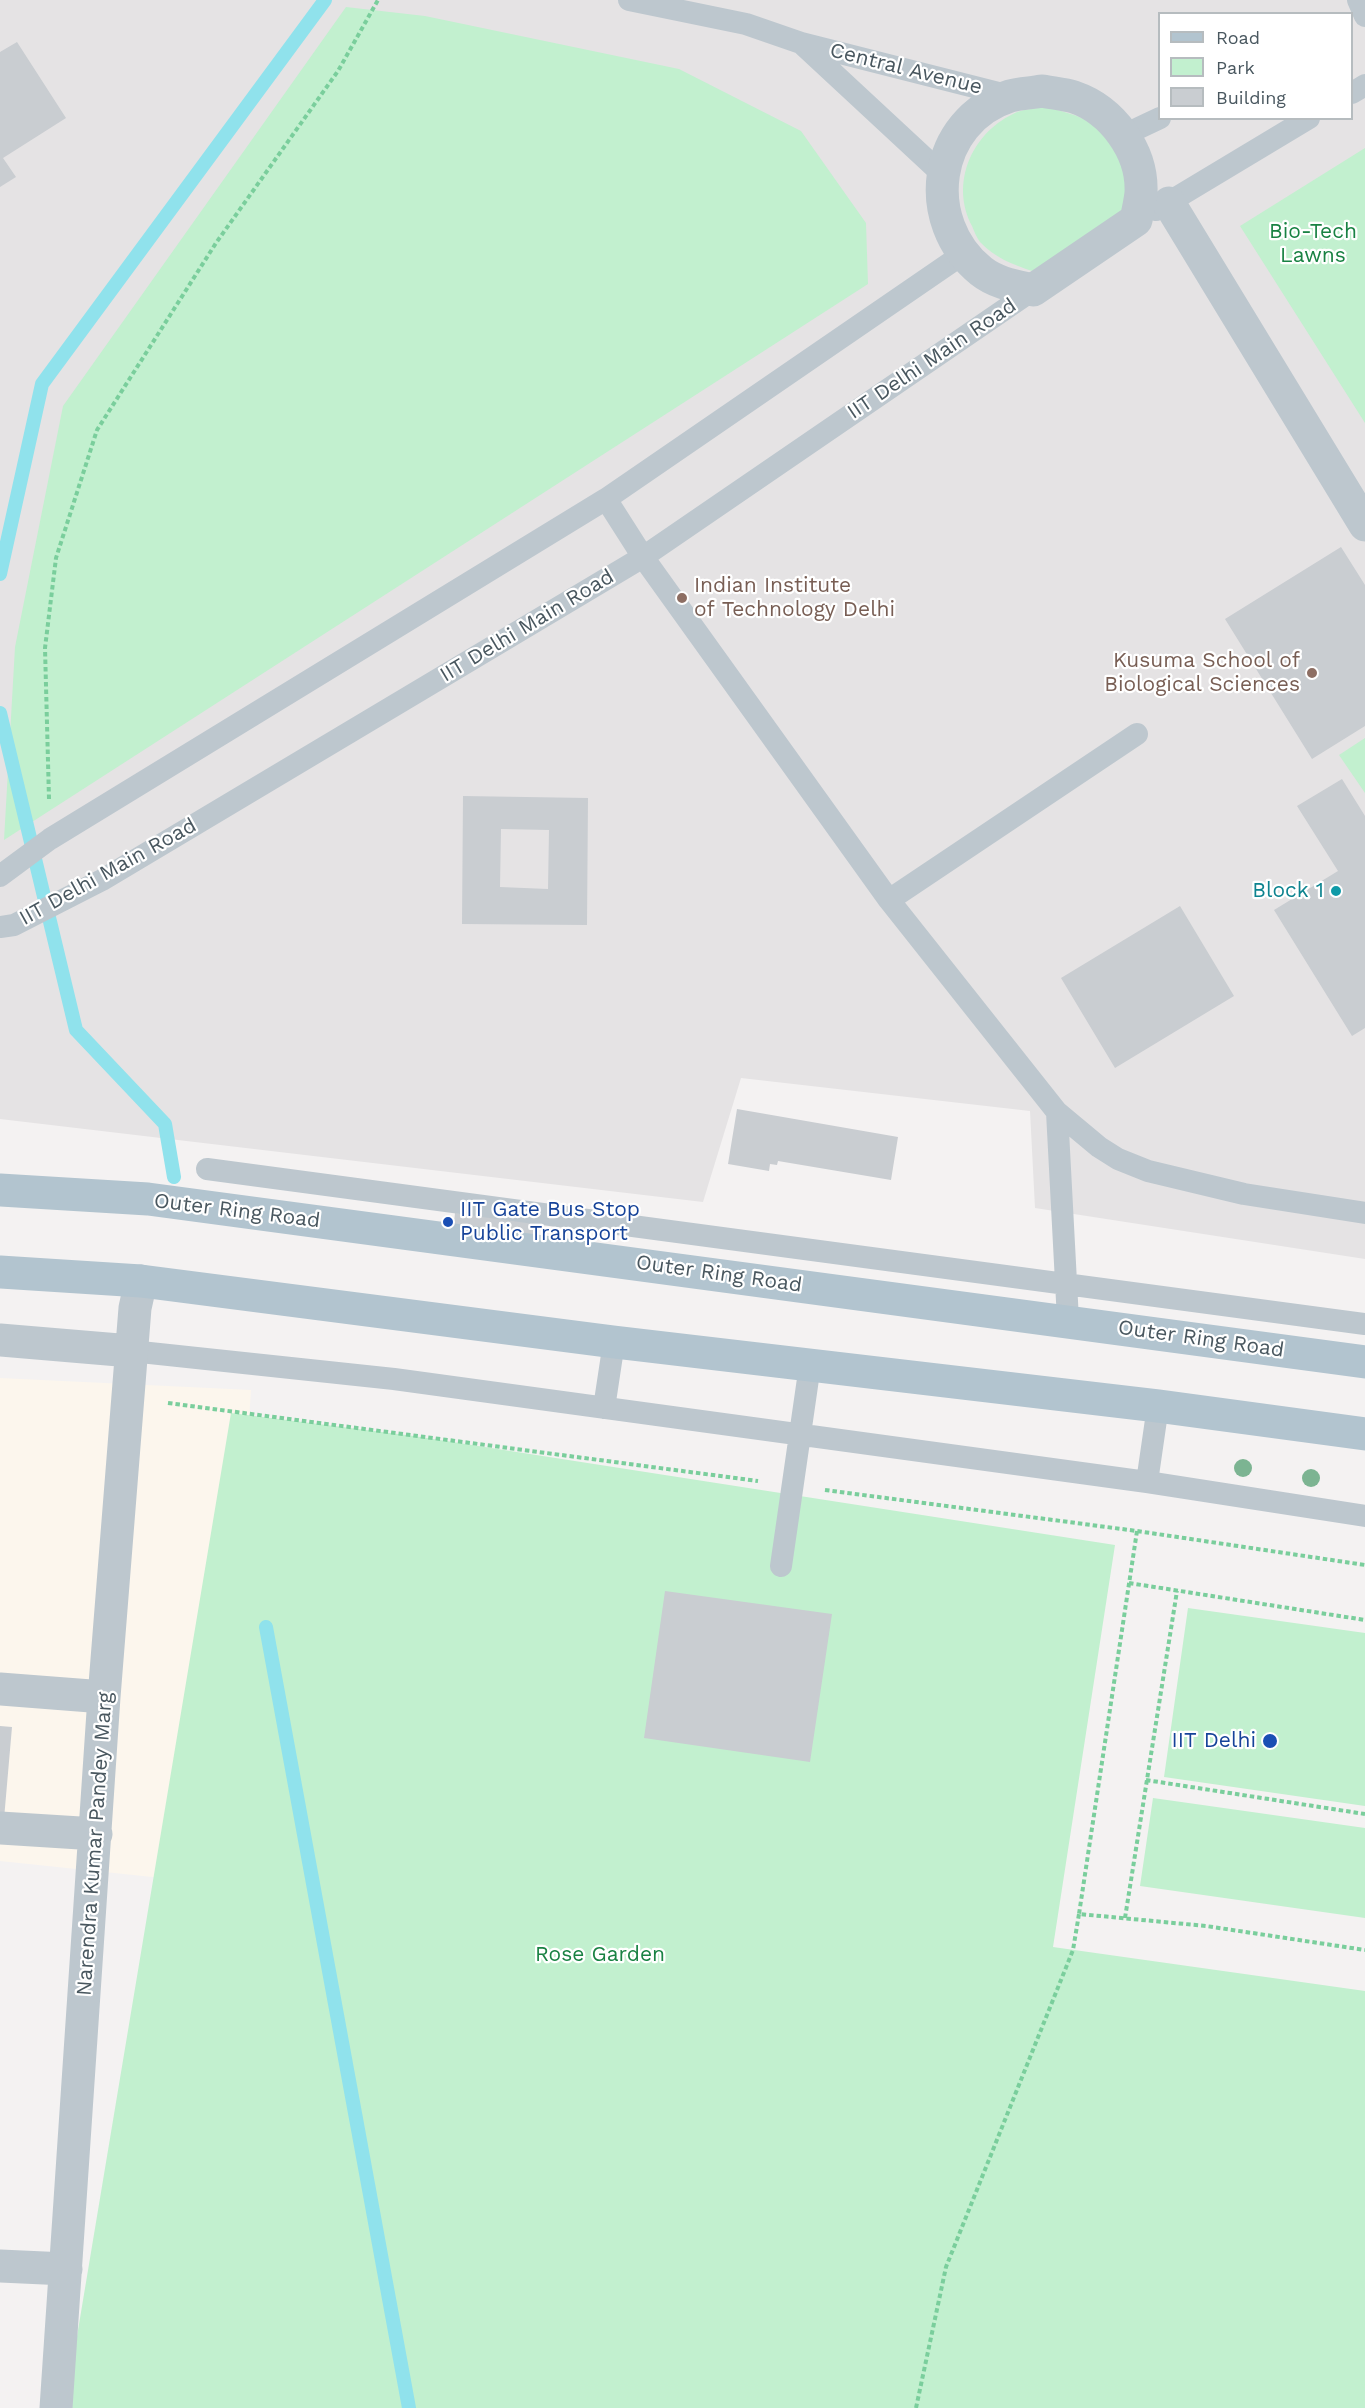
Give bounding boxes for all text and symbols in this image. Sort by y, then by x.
legend [1158,12,1353,120]
text: Road [1216,27,1260,48]
street label: Central Avenue [827,38,985,100]
text: Park [1216,57,1255,78]
text: Building [1216,87,1286,108]
park label: Bio-Tech Lawns [1269,219,1357,269]
street label: IIT Delhi Main Road [843,293,1021,425]
street label: IIT Delhi Main Road [435,564,619,688]
place label: Indian Institute of Technology Delhi [694,573,895,623]
marker: Indian Institute of Technology Delhi [675,591,689,605]
place label: Kusuma School of Biological Sciences [1104,648,1300,698]
marker: Kusuma School of Biological Sciences [1305,666,1319,680]
street label: IIT Delhi Main Road [15,813,201,931]
place label: Block 1 [1252,878,1324,904]
marker: Block 1 [1329,884,1343,898]
street label: Outer Ring Road [152,1188,322,1234]
place label: IIT Gate Bus Stop Public Transport [460,1197,640,1247]
marker: IIT Gate Bus Stop Public Transport [441,1215,455,1229]
street label: Outer Ring Road [634,1250,804,1298]
street label: Outer Ring Road [1116,1315,1286,1363]
street label: Narendra Kumar Pandey Marg [72,1691,118,1997]
place label: IIT Delhi [1171,1728,1256,1754]
marker: IIT Delhi [1261,1732,1279,1750]
park label: Rose Garden [535,1942,665,1968]

